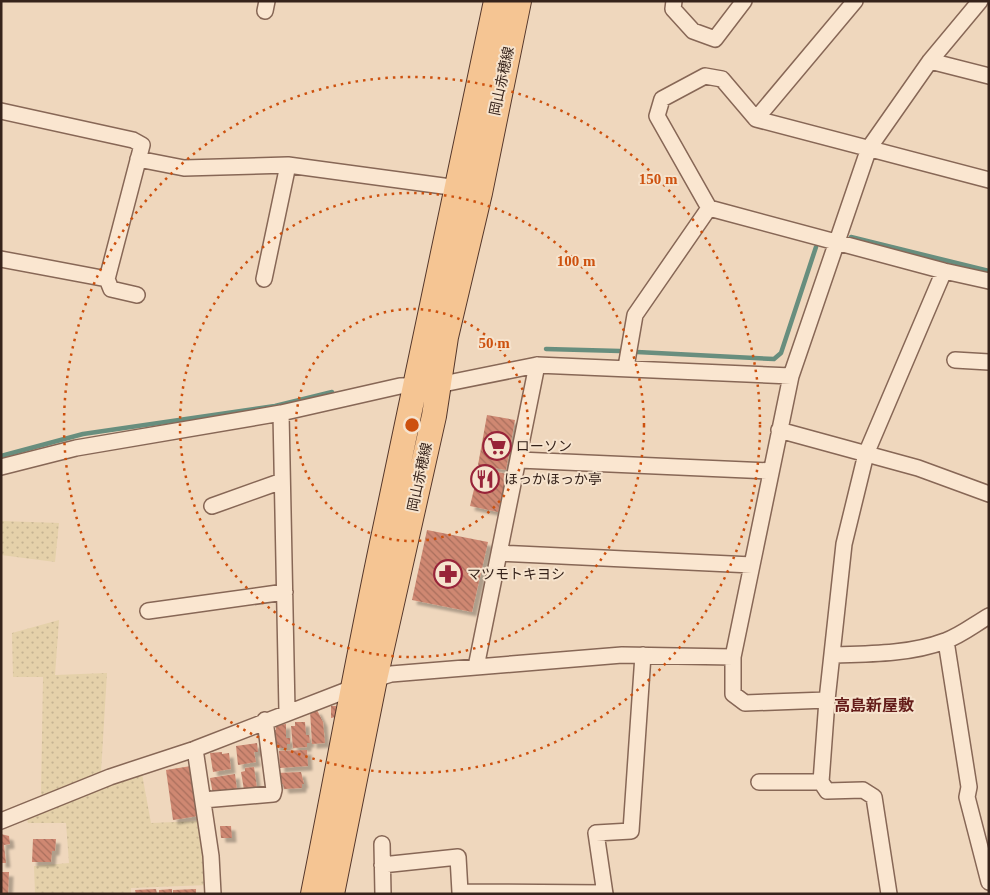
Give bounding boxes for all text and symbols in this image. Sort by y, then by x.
street label: 岡山赤穂線 [487,45,517,117]
text: 150 m [639,171,678,187]
text: 100 m [557,253,596,269]
text: 50 m [478,335,510,351]
centre of rings [403,416,421,434]
supermarket icon: ローソン [482,431,512,461]
place label: ローソン [516,439,572,454]
street label: 岡山赤穂線 [405,441,435,513]
restaurant icon: ほっかほっか亭 [470,464,500,494]
place label: ほっかほっか亭 [504,472,602,487]
pharmacy icon: マツモトキヨシ [433,559,463,589]
place label: マツモトキヨシ [467,567,565,582]
district label: 高島新屋敷 [834,696,914,714]

